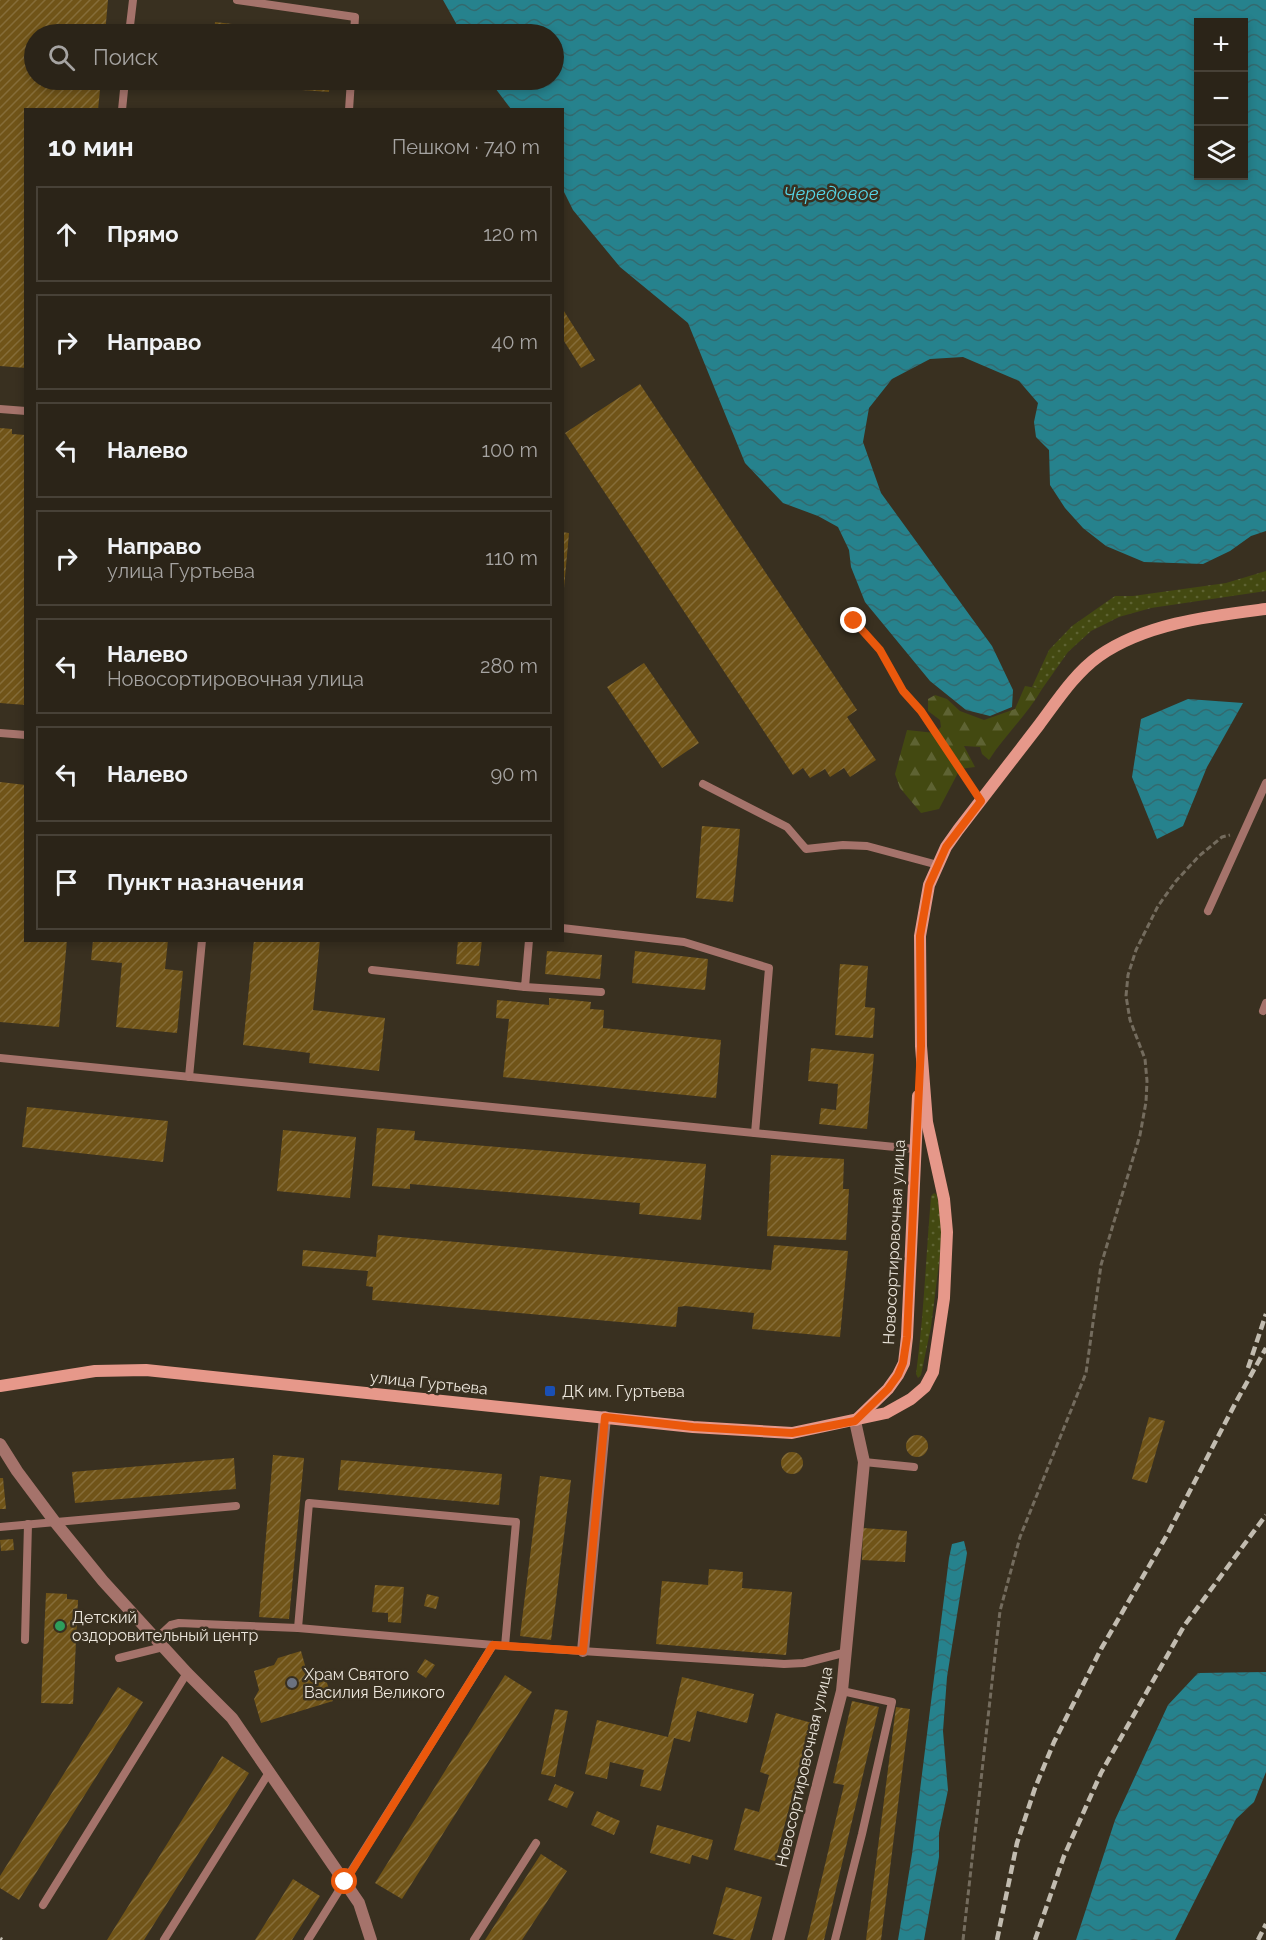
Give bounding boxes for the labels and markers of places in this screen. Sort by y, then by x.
place label: ДК им. Гуртьева [562,1382,685,1401]
marker: ДК им. Гуртьева [543,1384,557,1398]
place label: Детский оздоровительный центр [72,1608,258,1645]
marker: Детский оздоровительный центр [53,1619,67,1633]
place label: Храм Святого Василия Великого [304,1665,445,1702]
marker: Храм Святого Василия Великого [285,1676,299,1690]

